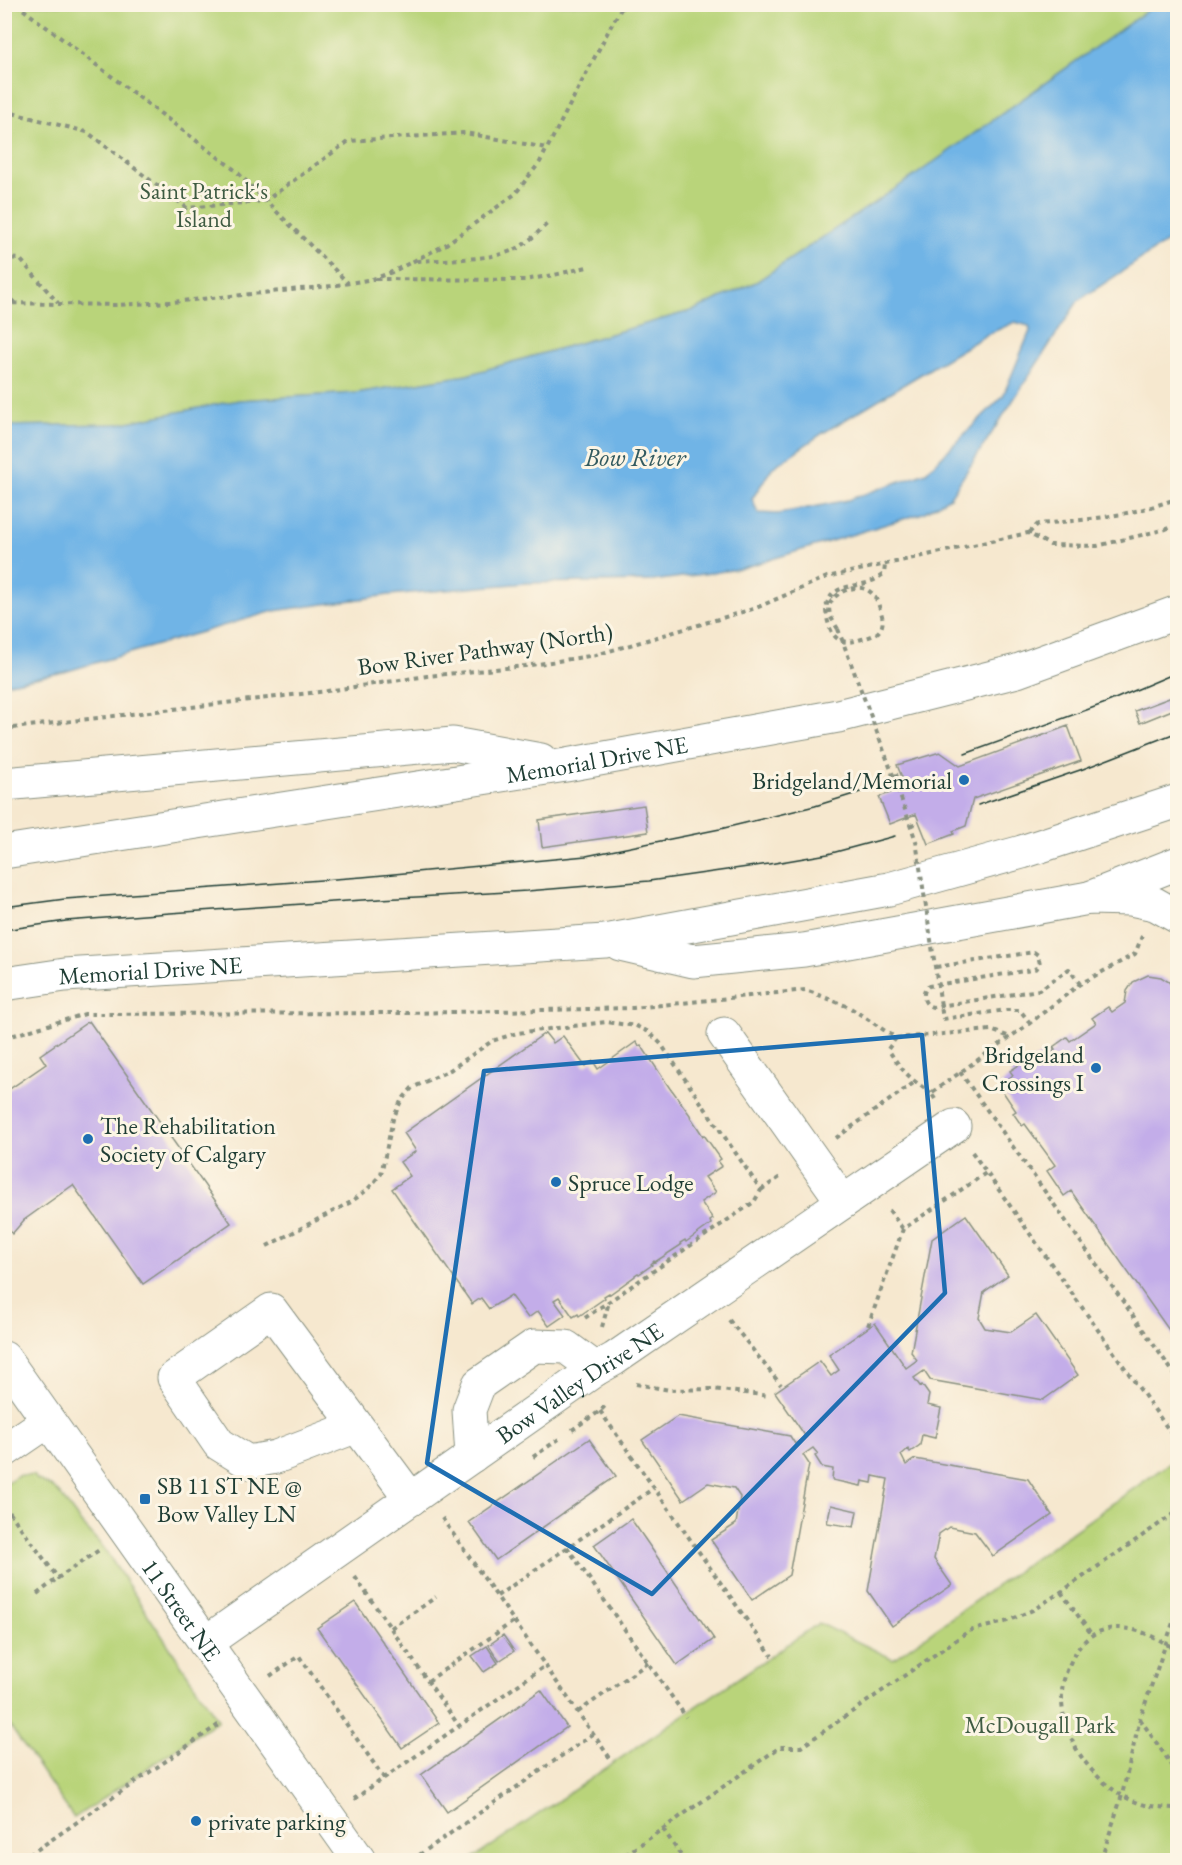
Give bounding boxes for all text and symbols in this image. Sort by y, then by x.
park label: Saint Patrick's Island [140,175,268,234]
water label: Bow River [583,440,687,474]
street label: Bow River Pathway (North) [355,616,615,682]
street label: Memorial Drive NE [504,728,690,790]
place label: Bridgeland/Memorial [752,765,952,796]
marker: Bridgeland/Memorial [957,773,971,787]
street label: Memorial Drive NE [57,948,243,991]
place label: Bridgeland Crossings I [982,1039,1085,1098]
marker: Bridgeland Crossings I [1089,1061,1103,1075]
place label: The Rehabilitation Society of Calgary [100,1110,276,1169]
marker: The Rehabilitation Society of Calgary [81,1132,95,1146]
place label: Spruce Lodge [568,1167,694,1198]
marker: Spruce Lodge [549,1175,563,1189]
street label: Bow Valley Drive NE [490,1315,669,1450]
place label: SB 11 ST NE @ Bow Valley LN [157,1470,302,1529]
marker: SB 11 ST NE @ Bow Valley LN [138,1492,152,1506]
street label: 11 Street NE [135,1552,229,1667]
park label: McDougall Park [965,1709,1116,1740]
place label: private parking [208,1806,346,1837]
marker: private parking [189,1814,203,1828]

